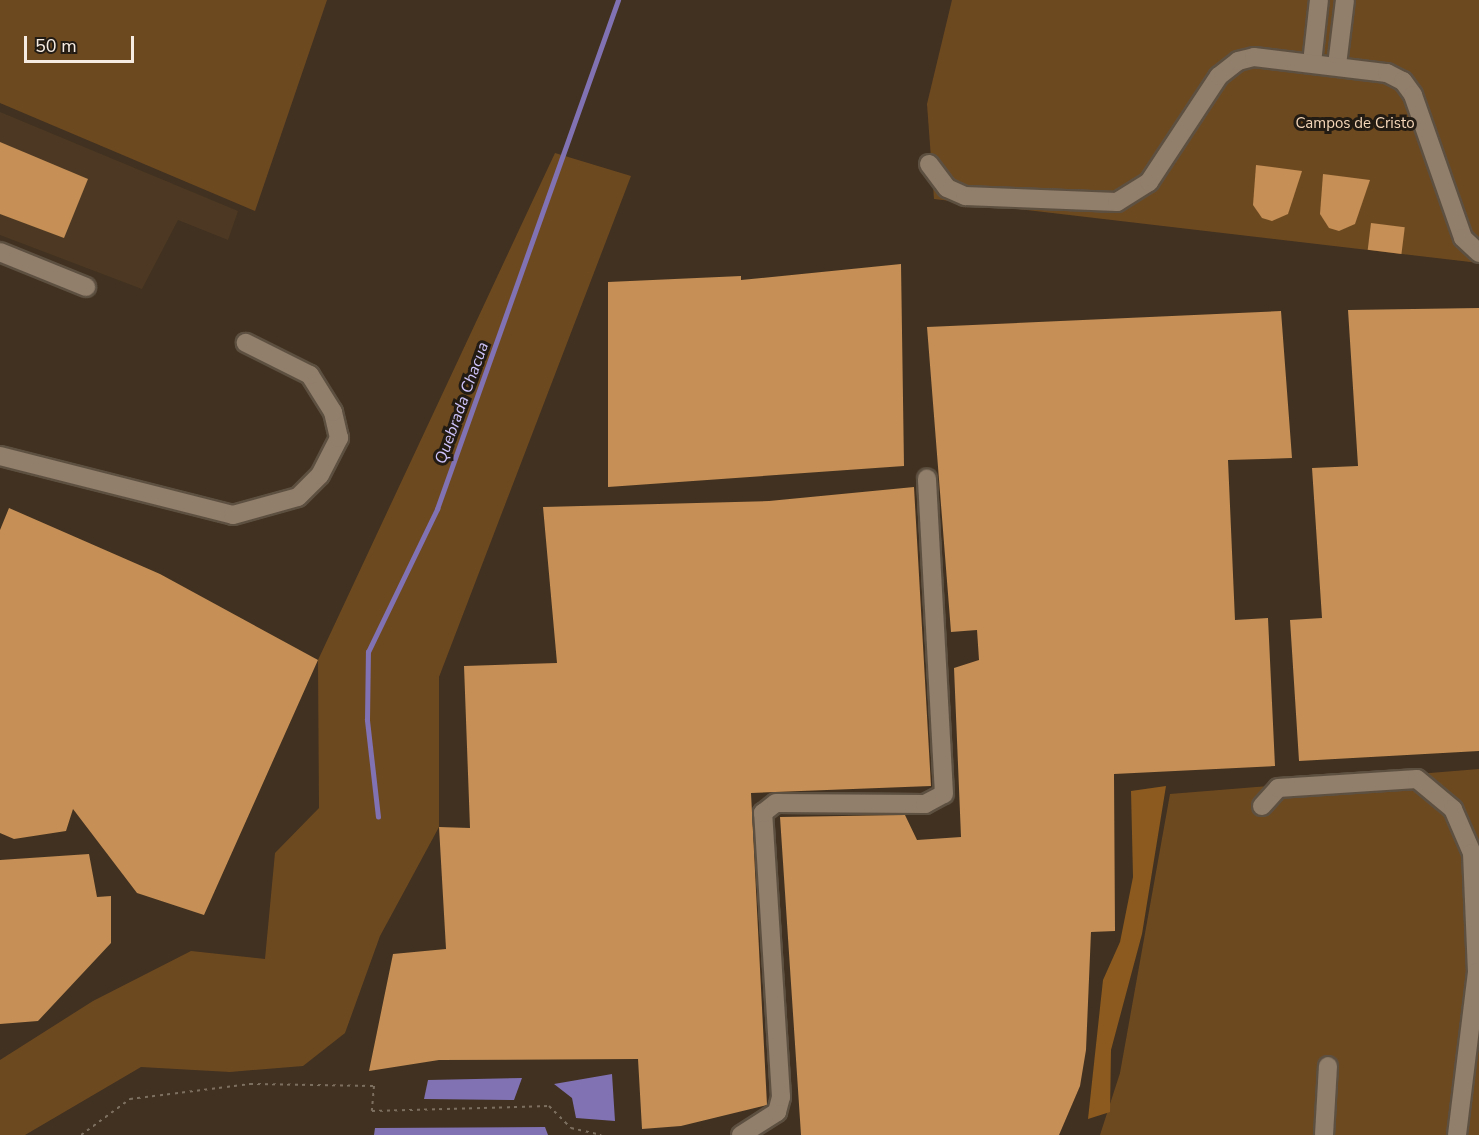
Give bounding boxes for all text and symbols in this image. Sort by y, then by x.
scale bar [27,24,136,62]
text: 50 m [35,34,77,58]
park label: Campos de Cristo [1296,115,1414,133]
water label: Quebrada Chacua [431,339,493,467]

